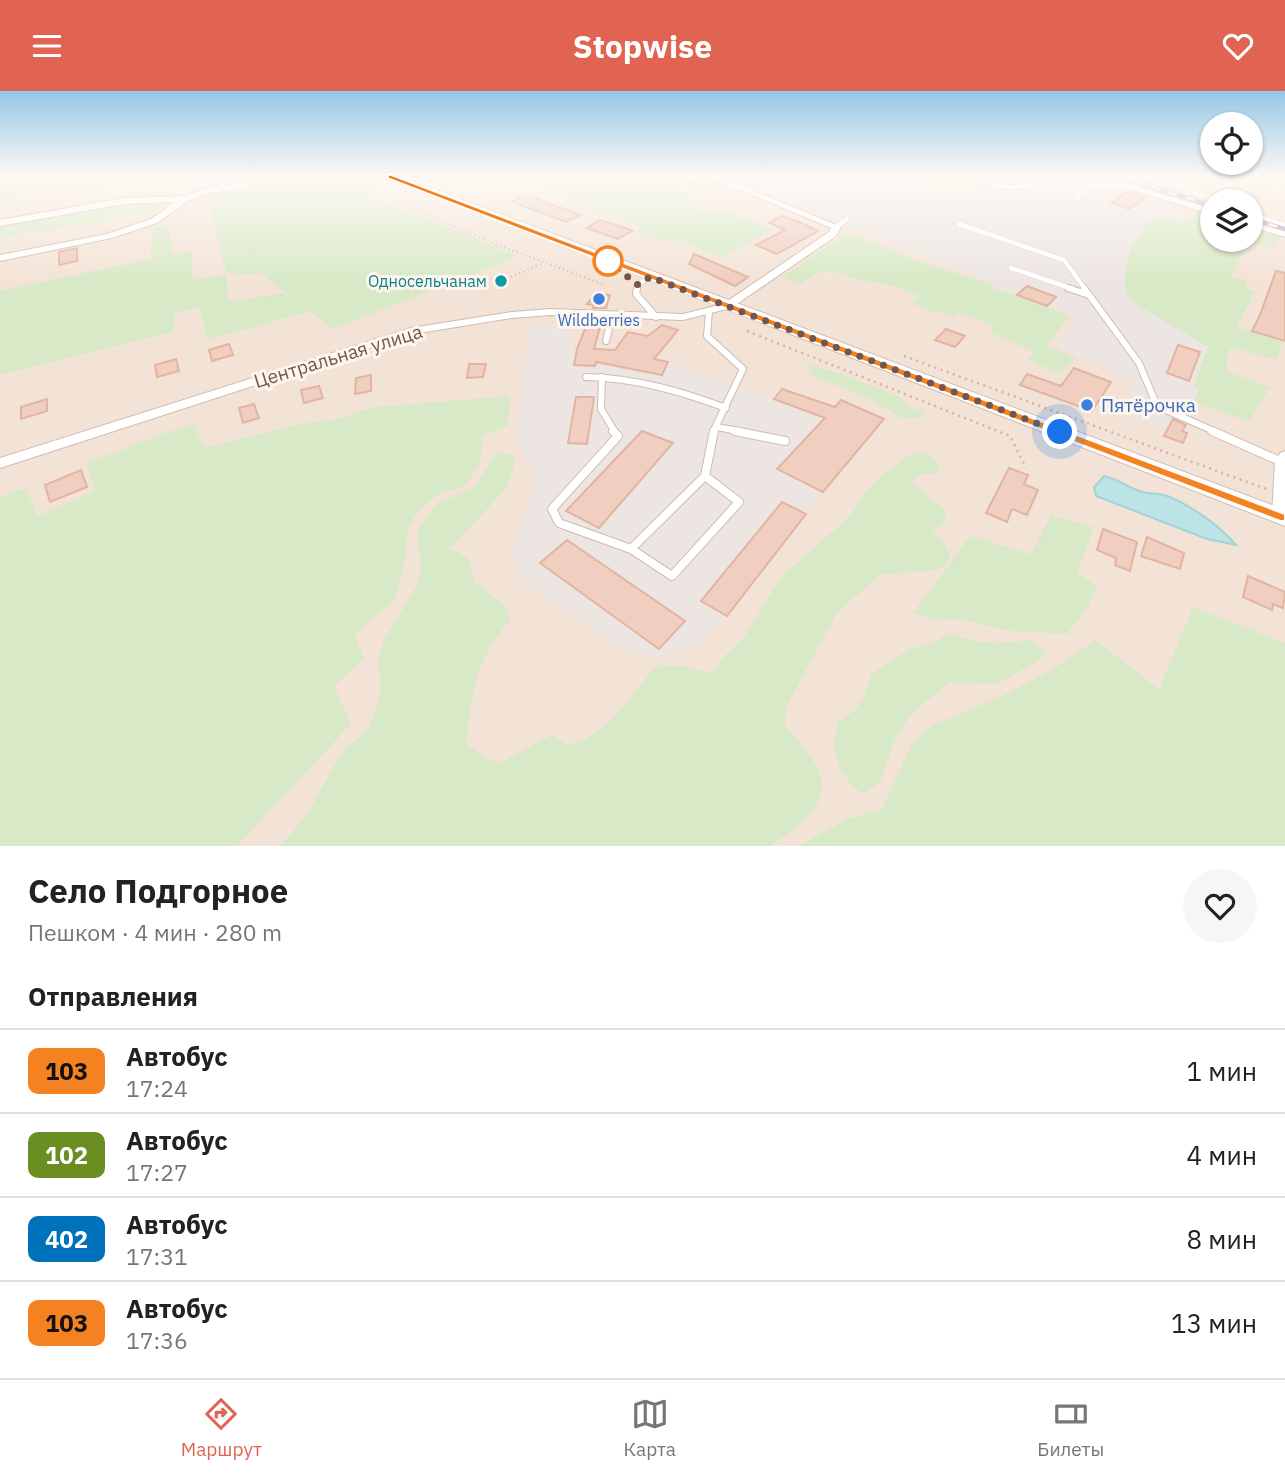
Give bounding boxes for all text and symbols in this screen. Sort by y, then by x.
text: Stopwise [573,25,712,67]
icon: menu [28,27,66,65]
icon: heart [1219,27,1257,65]
map controls [1200,112,1263,252]
button: locate [1200,112,1263,175]
button: layers [1200,189,1263,252]
unlabelled marker [593,246,623,276]
place label: Односельчанам [368,271,487,291]
marker: Односельчанам [493,273,509,289]
marker: Wildberries [591,291,607,307]
place label: Wildberries [558,310,640,330]
street label: Центральная улица [251,319,425,393]
place label: Пятёрочка [1101,393,1196,417]
marker: Пятёрочка [1079,397,1095,413]
your location [1042,414,1077,449]
text: Село Подгорное [28,869,288,912]
button: heart [1183,869,1257,943]
text: Пешком · 4 мин · 280 m [28,917,282,947]
text: Отправления [28,979,198,1013]
text: Автобус [126,1039,228,1073]
text: 1 мин [1187,1054,1257,1088]
text: 103 [45,1055,88,1087]
text: 17:24 [126,1073,188,1103]
text: Автобус [126,1123,228,1157]
text: 4 мин [1187,1138,1257,1172]
text: 102 [45,1139,88,1171]
text: 17:27 [126,1157,188,1187]
text: Автобус [126,1207,228,1241]
text: 8 мин [1187,1222,1257,1256]
text: 402 [45,1223,88,1255]
text: 17:31 [126,1241,188,1271]
text: Автобус [126,1291,228,1325]
text: 13 мин [1171,1306,1257,1340]
text: 103 [45,1307,88,1339]
text: 17:36 [126,1325,188,1355]
tab: Маршрут [181,1395,262,1461]
tab: Карта [624,1395,676,1461]
tab: Билеты [1037,1395,1104,1461]

